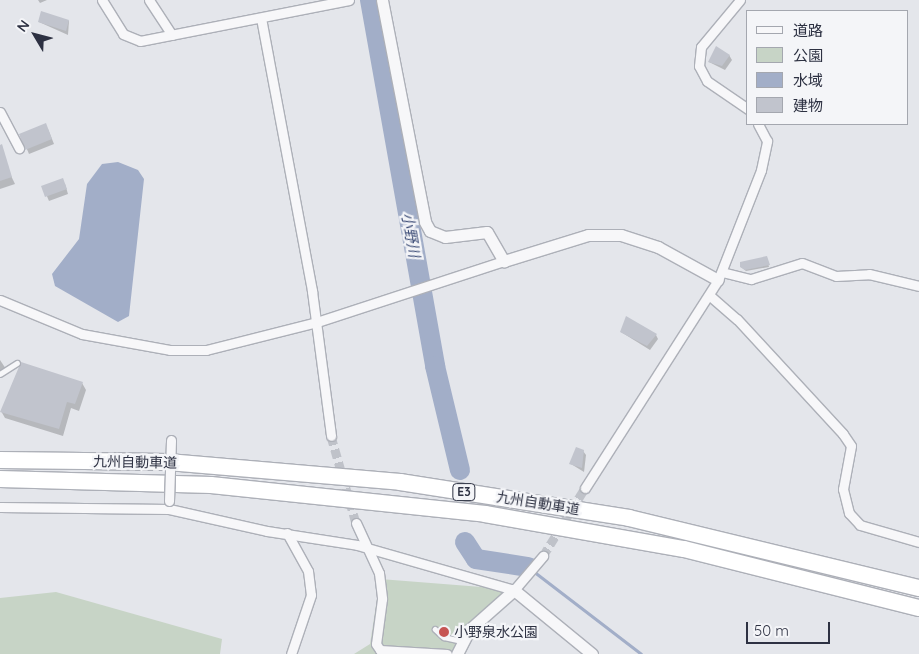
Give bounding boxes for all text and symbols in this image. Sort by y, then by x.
north arrow [10,10,60,60]
legend [746,10,909,125]
text: N [13,16,33,36]
text: 道路 [793,21,823,40]
text: 公園 [793,46,823,65]
text: 水域 [793,71,823,90]
text: 建物 [793,96,823,115]
water label: 小野川 [398,211,424,259]
street label: 九州自動車道 [93,453,177,471]
road number: E3 [452,482,476,502]
street label: 九州自動車道 [495,488,581,518]
scale bar [749,612,833,644]
text: 50 m [754,621,789,640]
place label: 小野泉水公園 [454,624,538,640]
marker: 小野泉水公園 [438,626,450,638]

